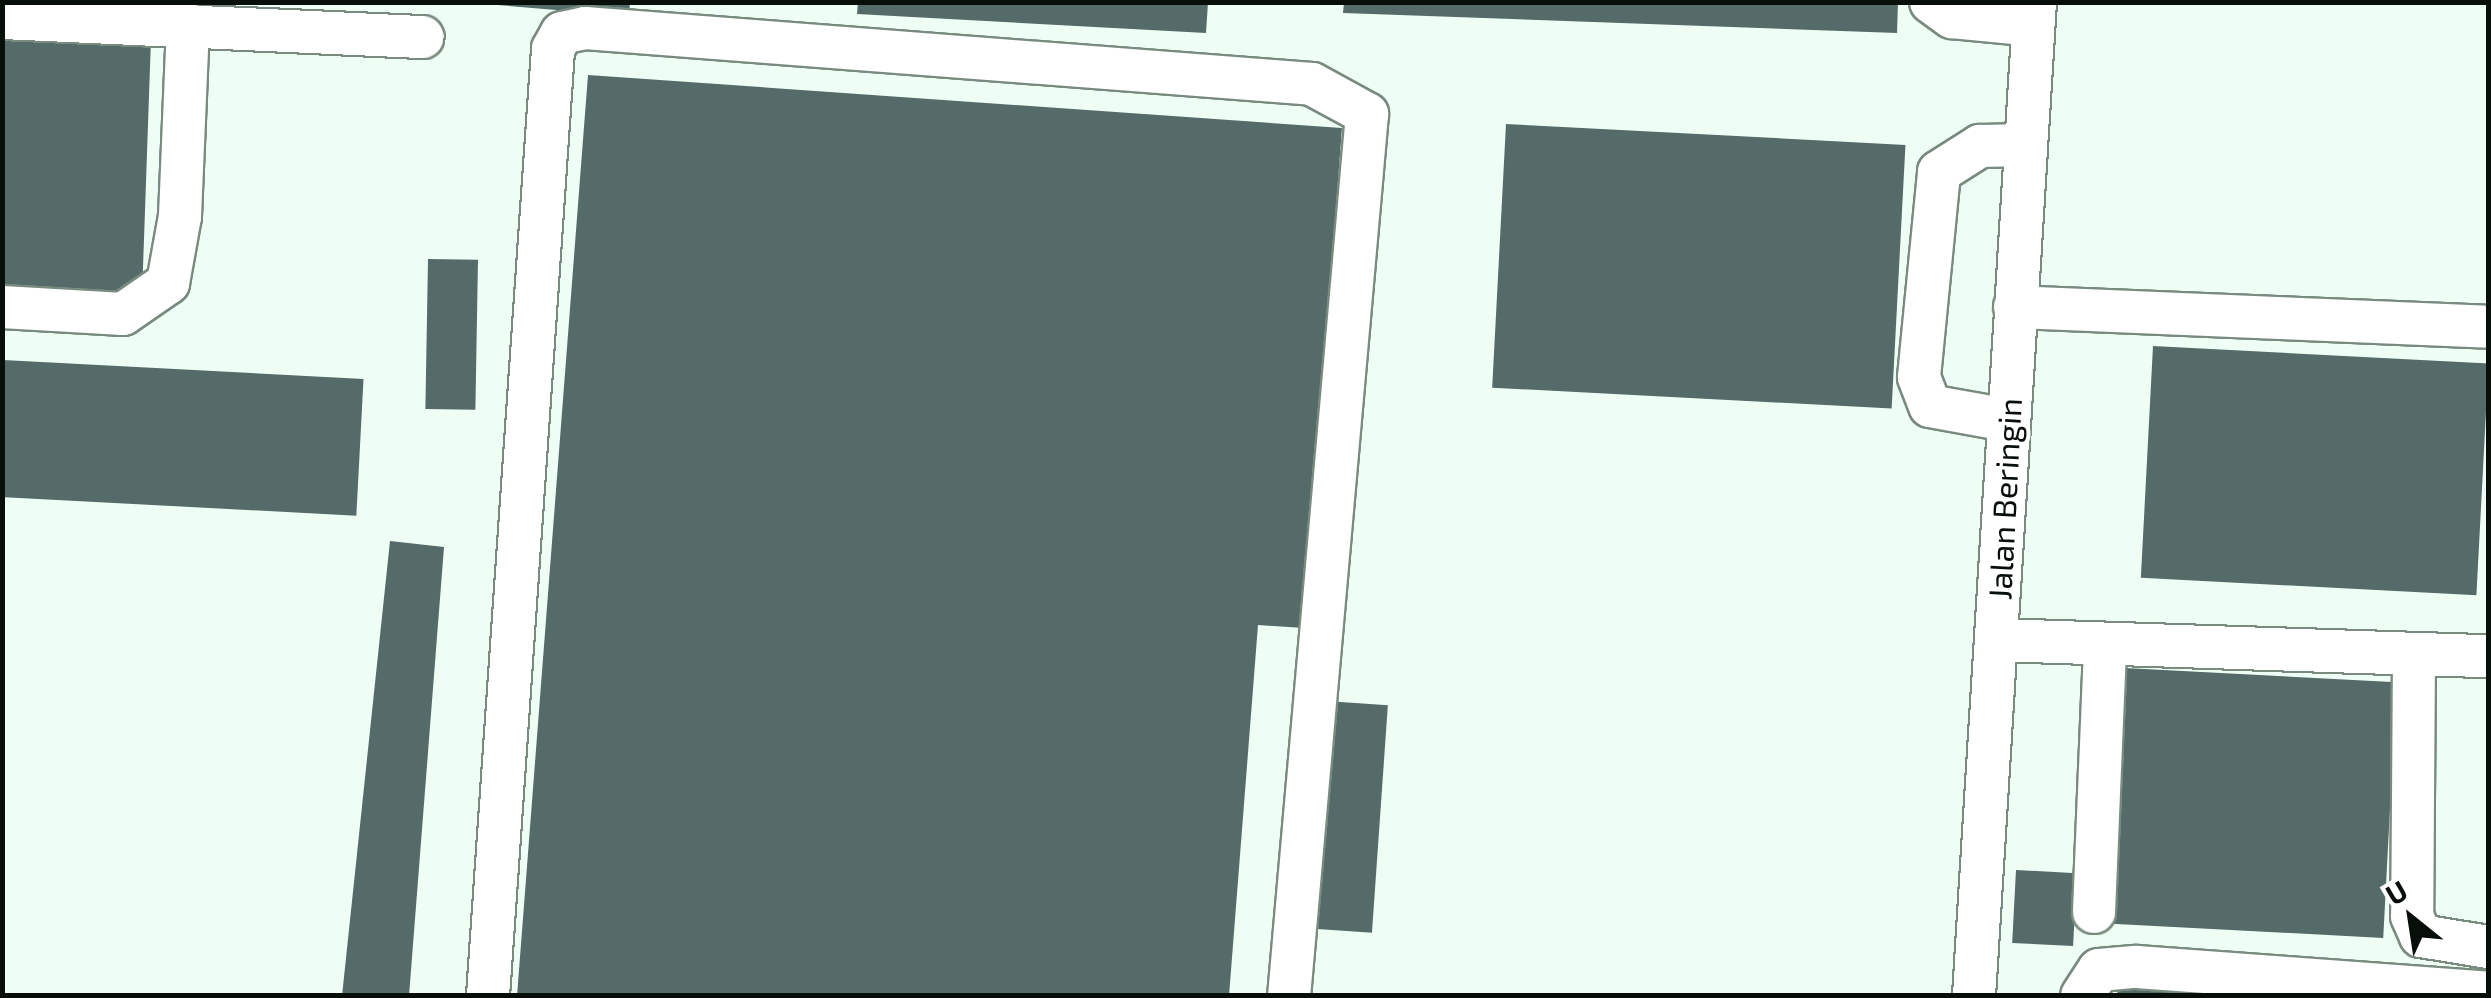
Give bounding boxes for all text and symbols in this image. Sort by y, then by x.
street label: Jalan Beringin [1980,397,2028,601]
north arrow [2361,868,2461,968]
text: U [2379,872,2413,912]

